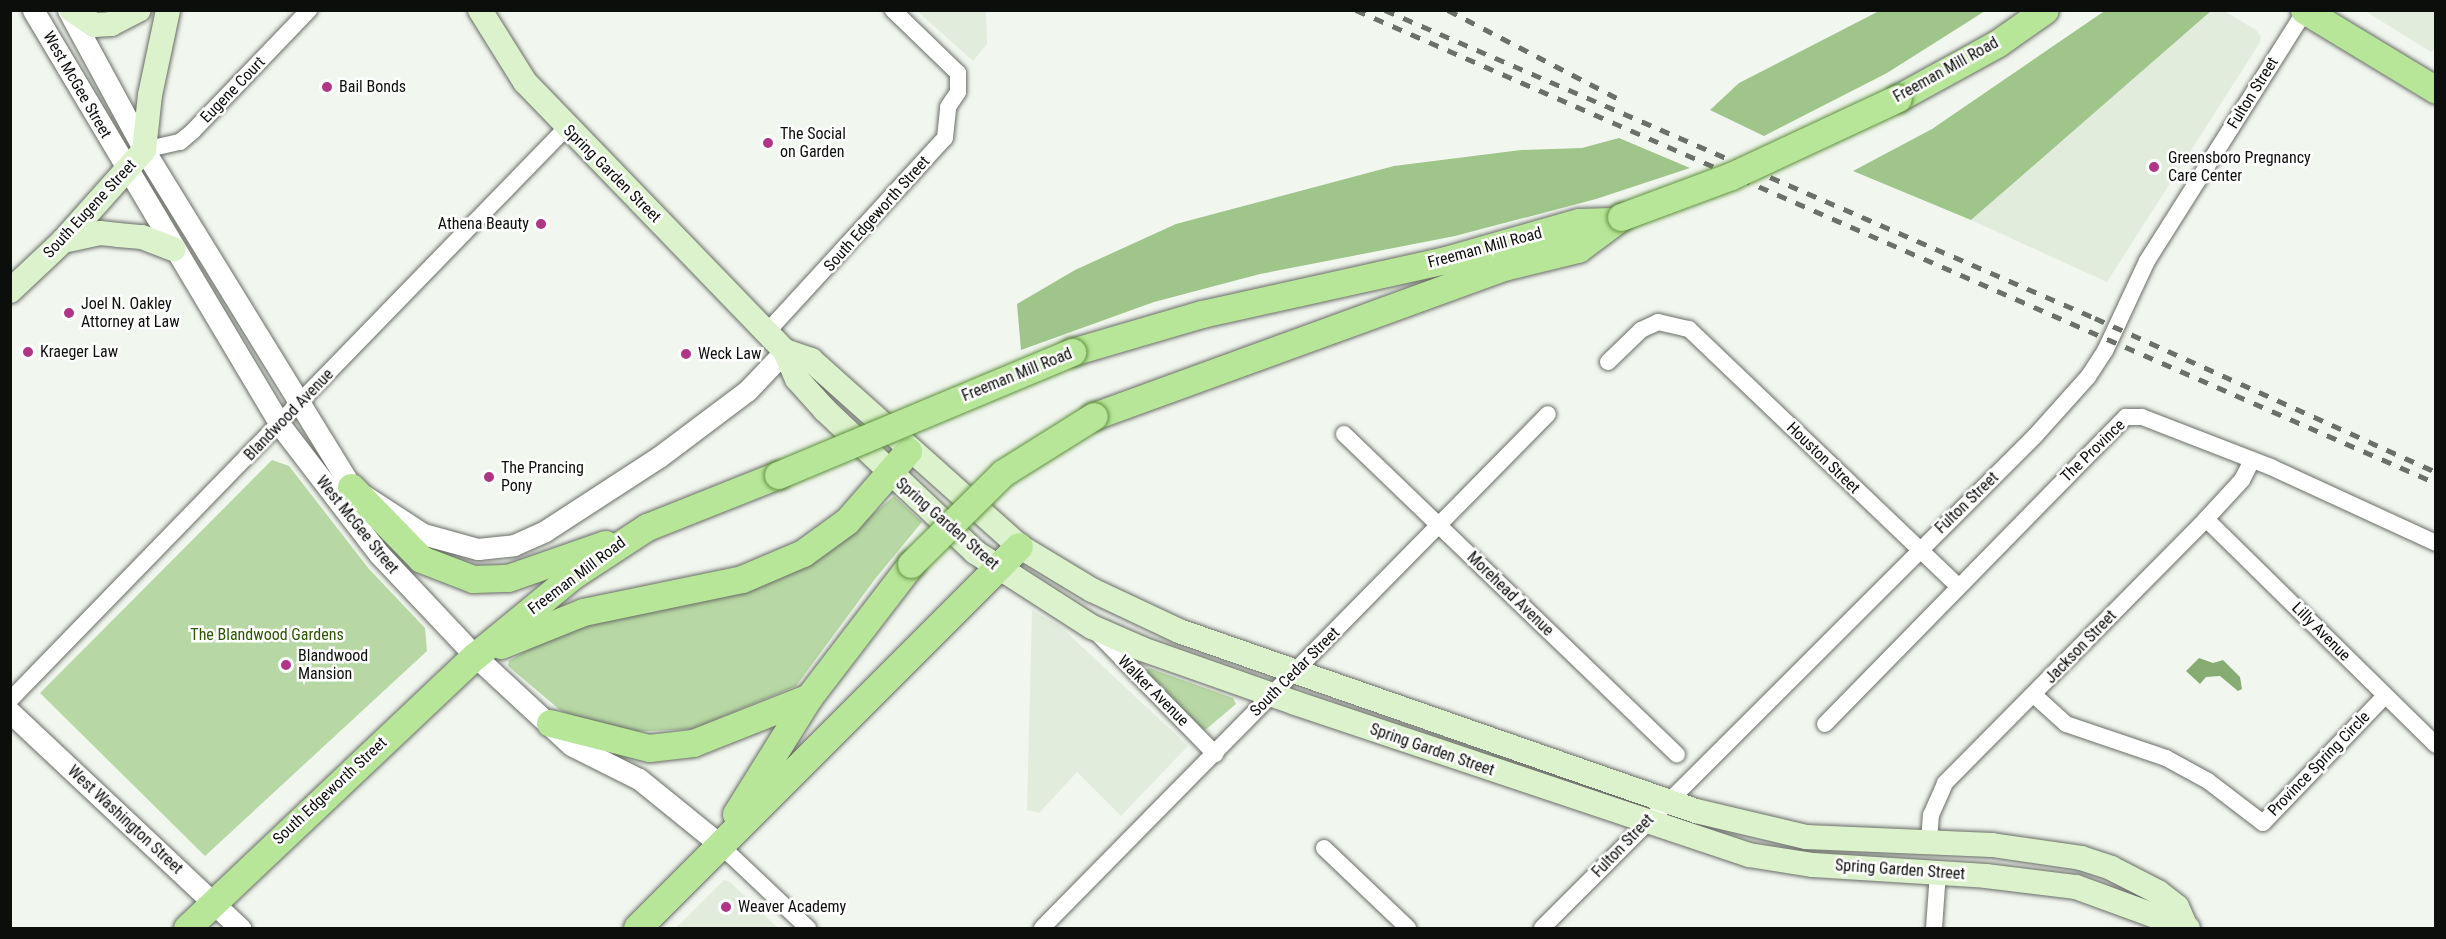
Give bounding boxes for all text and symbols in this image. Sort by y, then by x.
street label: West McGee Street [39,28,115,142]
street label: Freeman Mill Road [1890,33,2002,107]
street label: Eugene Court [197,53,269,127]
street label: Fulton Street [2224,54,2282,132]
place label: Bail Bonds [339,77,406,97]
marker: Bail Bonds [320,80,334,94]
street label: Spring Garden Street [559,121,665,227]
place label: The Social on Garden [780,124,846,162]
marker: The Social on Garden [761,136,775,150]
place label: Greensboro Pregnancy Care Center [2168,148,2311,186]
street label: South Edgeworth Street [820,152,934,276]
street label: South Eugene Street [39,156,141,262]
marker: Greensboro Pregnancy Care Center [2145,158,2163,176]
place label: Athena Beauty [438,214,529,234]
marker: Athena Beauty [534,217,548,231]
street label: Freeman Mill Road [1426,224,1544,272]
place label: Joel N. Oakley Attorney at Law [81,294,180,332]
marker: Joel N. Oakley Attorney at Law [62,306,76,320]
place label: Kraeger Law [40,342,118,362]
place label: Weck Law [698,344,761,364]
street label: Freeman Mill Road [959,344,1075,406]
marker: Kraeger Law [21,345,35,359]
marker: Weck Law [679,347,693,361]
street label: Blandwood Avenue [240,365,338,465]
street label: The Province [2057,416,2129,486]
street label: Houston Street [1782,418,1864,498]
place label: The Prancing Pony [501,458,584,496]
street label: Fulton Street [1931,468,2003,538]
marker: The Prancing Pony [482,470,496,484]
street label: West McGee Street [312,472,402,578]
street label: Spring Garden Street [892,474,1002,574]
street label: Freeman Mill Road [524,533,630,619]
street label: Morehead Avenue [1463,548,1557,640]
street label: Lilly Avenue [2288,599,2354,665]
street label: Jackson Street [2041,606,2121,688]
street label: South Cedar Street [1246,623,1344,721]
park label: The Blandwood Gardens [190,625,344,645]
place label: Blandwood Mansion [298,646,368,684]
street label: Walker Avenue [1114,652,1192,730]
marker: Blandwood Mansion [279,658,293,672]
street label: Province Spring Circle [2264,708,2374,820]
street label: Spring Garden Street [1367,720,1497,780]
street label: South Edgeworth Street [269,733,391,849]
street label: West Washington Street [63,762,187,878]
street label: Fulton Street [1588,810,1658,882]
street label: Spring Garden Street [1834,856,1966,884]
place label: Weaver Academy [738,897,846,917]
marker: Weaver Academy [719,900,733,914]

